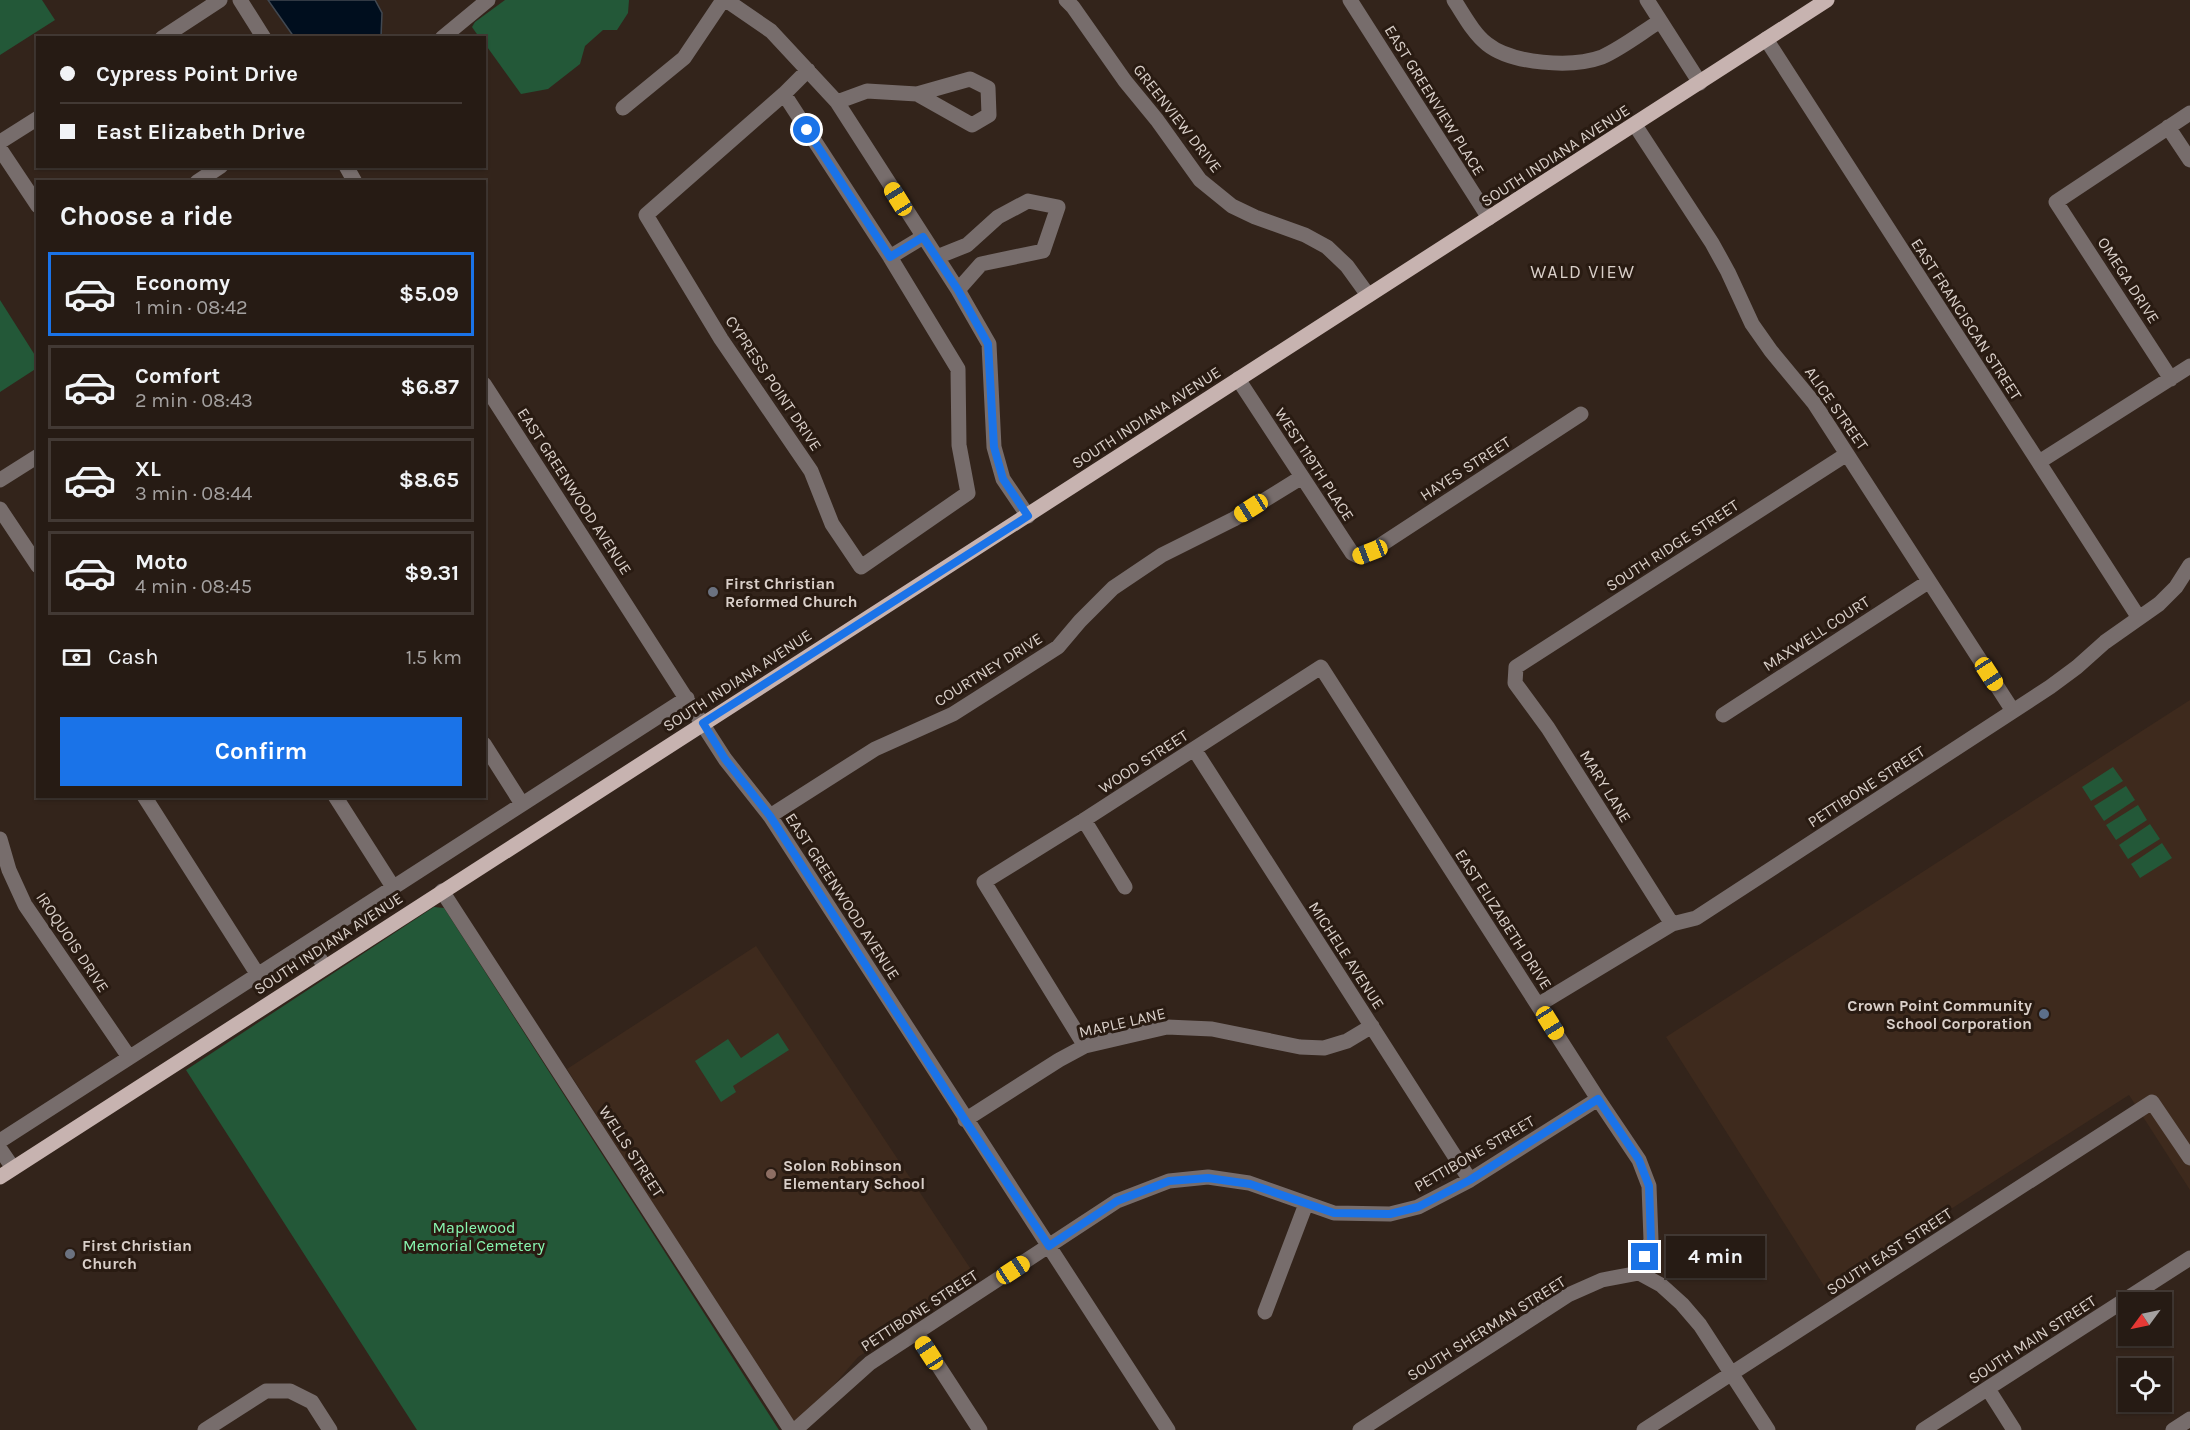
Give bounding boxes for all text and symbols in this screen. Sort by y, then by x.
street label: EAST GREENVIEW PLACE [1381,22,1489,179]
street label: GREENVIEW DRIVE [1129,60,1226,176]
text: Cypress Point Drive [96,61,298,87]
street label: SOUTH INDIANA AVENUE [1477,100,1633,211]
route start [793,116,820,143]
text: East Elizabeth Drive [96,119,305,145]
car [881,179,915,219]
text: Choose a ride [60,200,233,232]
street label: OMEGA DRIVE [2094,234,2164,327]
street label: EAST FRANCISCAN STREET [1907,235,2026,404]
district label: WALD VIEW [1530,261,1636,283]
icon: car [63,267,117,321]
text: Economy [135,270,230,296]
text: $5.09 [399,281,459,307]
text: 1 min · 08:42 [135,296,248,319]
street label: CYPRESS POINT DRIVE [721,312,826,454]
icon: car [63,360,117,414]
street label: SOUTH INDIANA AVENUE [1068,362,1224,473]
text: Comfort [135,363,220,389]
street label: ALICE STREET [1801,363,1872,454]
text: $6.87 [401,374,459,400]
text: 2 min · 08:43 [135,389,253,412]
street label: EAST GREENWOOD AVENUE [513,404,636,578]
street label: WEST 119TH PLACE [1271,404,1358,525]
street label: HAYES STREET [1416,432,1514,505]
icon: car [63,453,117,507]
text: XL [135,456,161,482]
text: $8.65 [399,467,459,493]
text: 3 min · 08:44 [135,482,252,505]
car [1231,491,1271,525]
street label: SOUTH RIDGE STREET [1602,495,1742,595]
car [1350,537,1390,567]
icon: car [63,546,117,600]
text: Moto [135,549,188,575]
text: $9.31 [404,560,459,586]
place label: First Christian Reformed Church [725,574,857,611]
text: 4 min · 08:45 [135,575,252,598]
marker: First Christian Reformed Church [706,585,720,599]
street label: MAXWELL COURT [1759,592,1873,675]
street label: SOUTH INDIANA AVENUE [659,625,815,736]
street label: COURTNEY DRIVE [931,629,1046,710]
icon: cash [60,641,93,674]
text: Cash [108,644,158,670]
text: 1.5 km [406,646,462,669]
car [1972,654,2006,694]
button: Confirm [60,717,462,786]
street label: WOOD STREET [1095,725,1192,797]
street label: PETTIBONE STREET [1804,741,1928,831]
street label: MARY LANE [1576,747,1635,826]
street label: EAST GREENWOOD AVENUE [781,809,904,983]
street label: EAST ELIZABETH DRIVE [1451,846,1556,993]
street label: SOUTH INDIANA AVENUE [250,888,406,999]
street label: IROQUOIS DRIVE [32,889,113,996]
street label: MICHELE AVENUE [1305,898,1389,1013]
place label: Crown Point Community School Corporation [1847,996,2032,1033]
street label: MAPLE LANE [1077,1003,1167,1042]
car [1533,1003,1567,1043]
marker: Crown Point Community School Corporation [2037,1007,2051,1021]
street label: WELLS STREET [595,1102,668,1201]
street label: PETTIBONE STREET [1411,1111,1538,1196]
place label: Solon Robinson Elementary School [783,1156,925,1193]
marker: Solon Robinson Elementary School [764,1167,778,1181]
street label: SOUTH EAST STREET [1823,1204,1956,1299]
park label: Maplewood Memorial Cemetery [403,1218,545,1255]
place label: First Christian Church [82,1236,192,1273]
callout: 4 min [1666,1236,1765,1278]
route end [1631,1243,1658,1270]
text: 4 min [1688,1245,1743,1268]
marker: First Christian Church [63,1247,77,1261]
car [993,1253,1033,1287]
street label: PETTIBONE STREET [857,1265,981,1355]
street label: SOUTH SHERMAN STREET [1404,1272,1569,1385]
street label: SOUTH MAIN STREET [1965,1291,2100,1388]
north arrow [2118,1292,2172,1346]
map controls [2118,1292,2172,1412]
car [912,1333,946,1373]
button: locate [2118,1358,2172,1412]

